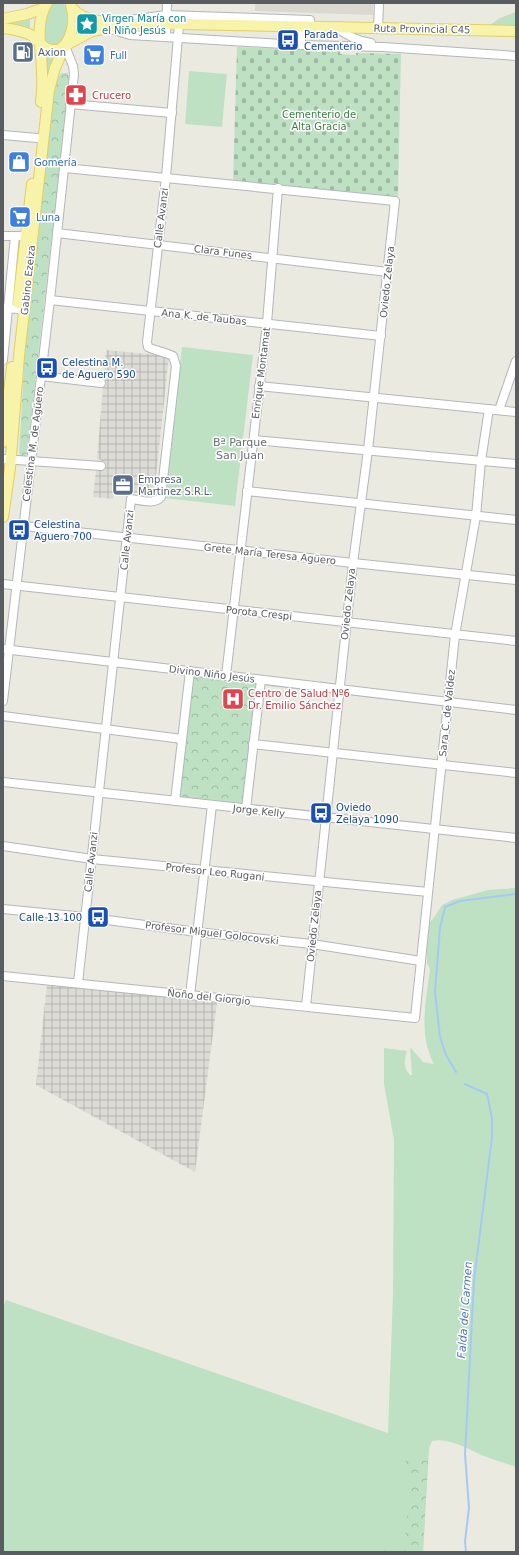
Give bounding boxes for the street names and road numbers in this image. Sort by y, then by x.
street label: Ruta Provincial C45 [373,23,471,35]
street label: Calle Avanzi [152,187,170,249]
street label: Clara Funes [193,243,253,261]
street label: Gabino Ezeiza [19,244,37,316]
street label: Oviedo Zelaya [378,245,396,319]
street label: Ana K. de Taubas [161,307,247,327]
street label: Enrique Montamat [250,326,272,420]
street label: Celestina M. de Agüero [20,386,46,502]
street label: Calle Avanzi [118,509,136,571]
street label: Grete María Teresa Agüero [203,542,337,566]
street label: Oviedo Zelaya [339,567,357,641]
street label: Porota Crespi [225,604,293,622]
street label: Divino Niño Jesús [168,663,256,685]
street label: Sara C. de Valdez [437,669,457,757]
street label: Jorge Kelly [231,803,286,819]
street label: Calle Avanzi [82,831,100,893]
street label: Profesor Leo Rugani [165,861,265,883]
street label: Oviedo Zelaya [305,889,323,963]
street label: Profesor Miguel Golocovski [145,919,279,947]
street label: Ñoño del Giorgio [167,986,251,1007]

